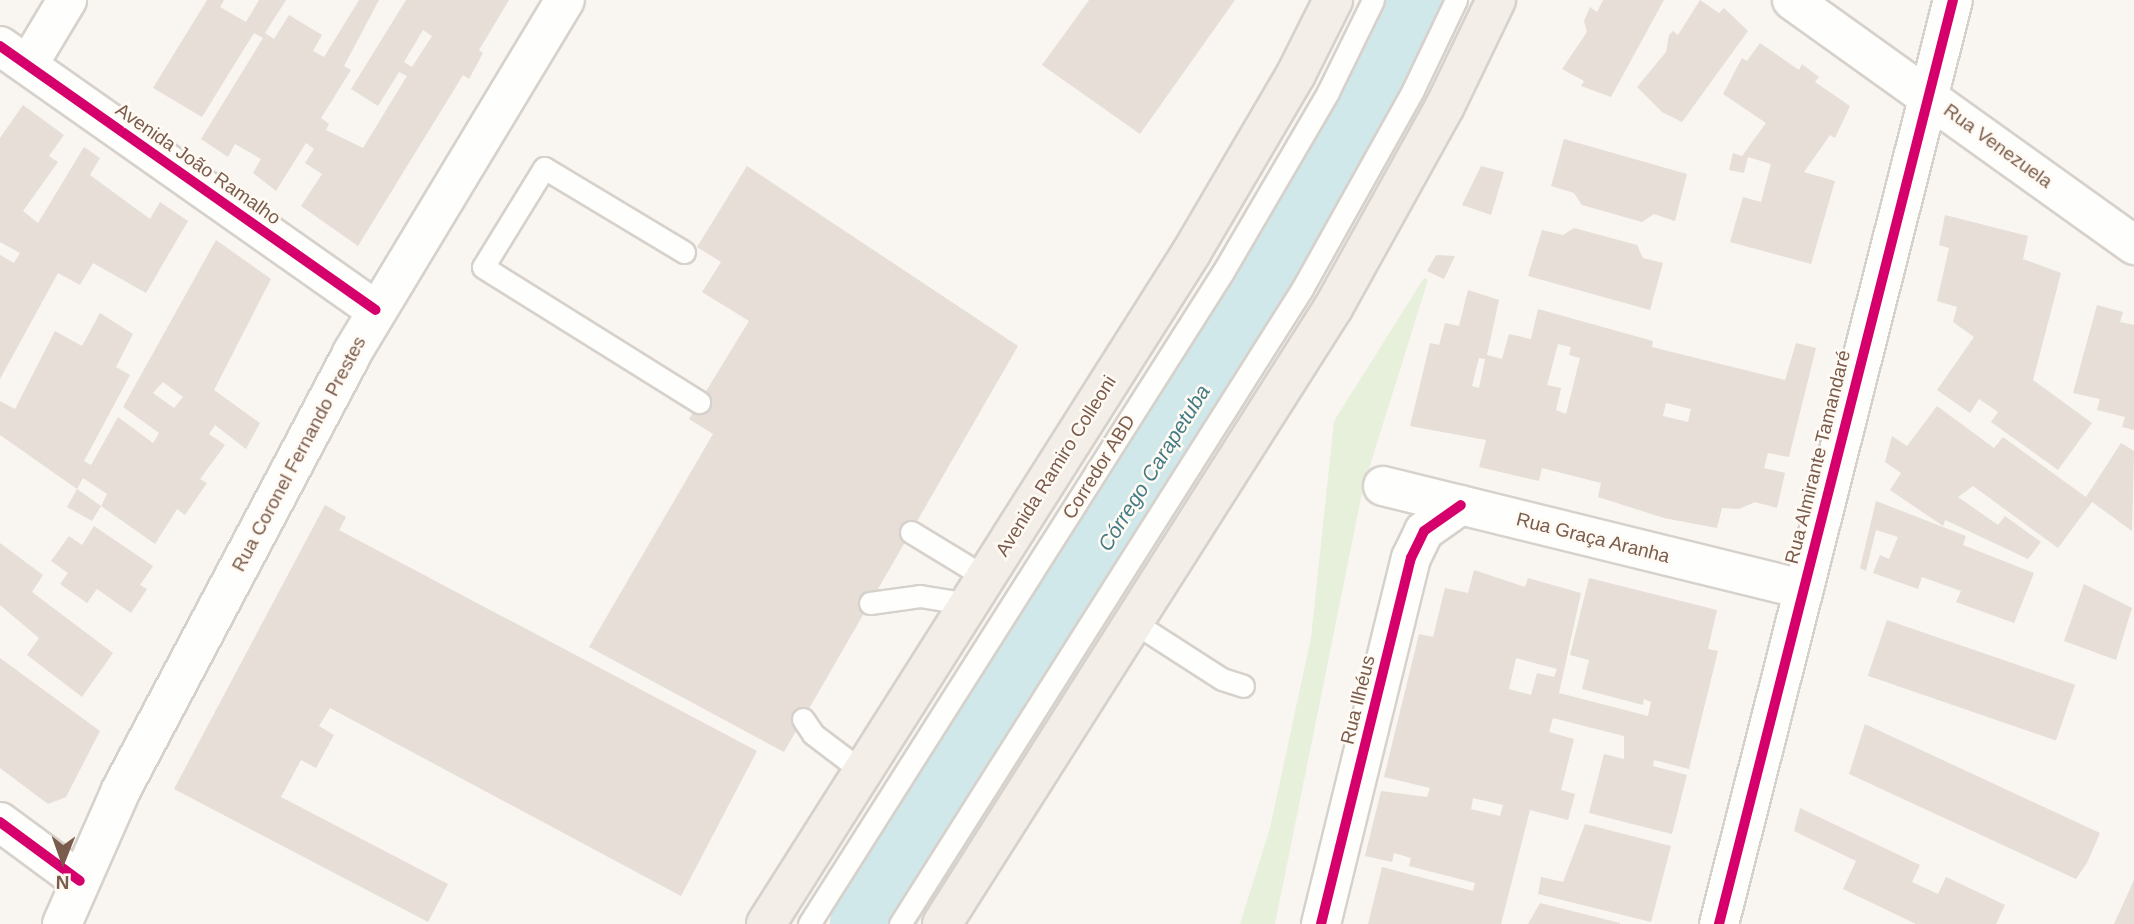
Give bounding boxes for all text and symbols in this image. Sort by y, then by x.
street label: Avenida João Ramalho [111,98,285,230]
street label: Rua Venezuela [1939,99,2057,193]
street label: Rua Coronel Fernando Prestes [227,333,371,575]
street label: Rua Almirante Tamandaré [1780,347,1856,567]
street label: Avenida Ramiro Colleoni [991,371,1121,561]
water label: Córrego Carapetuba [1093,380,1215,556]
street label: Corredor ABD [1058,410,1140,524]
street label: Rua Graça Aranha [1513,508,1673,568]
street label: Rua Ilhéus [1336,653,1380,747]
north arrow [28,826,98,896]
text: N [56,872,70,893]

